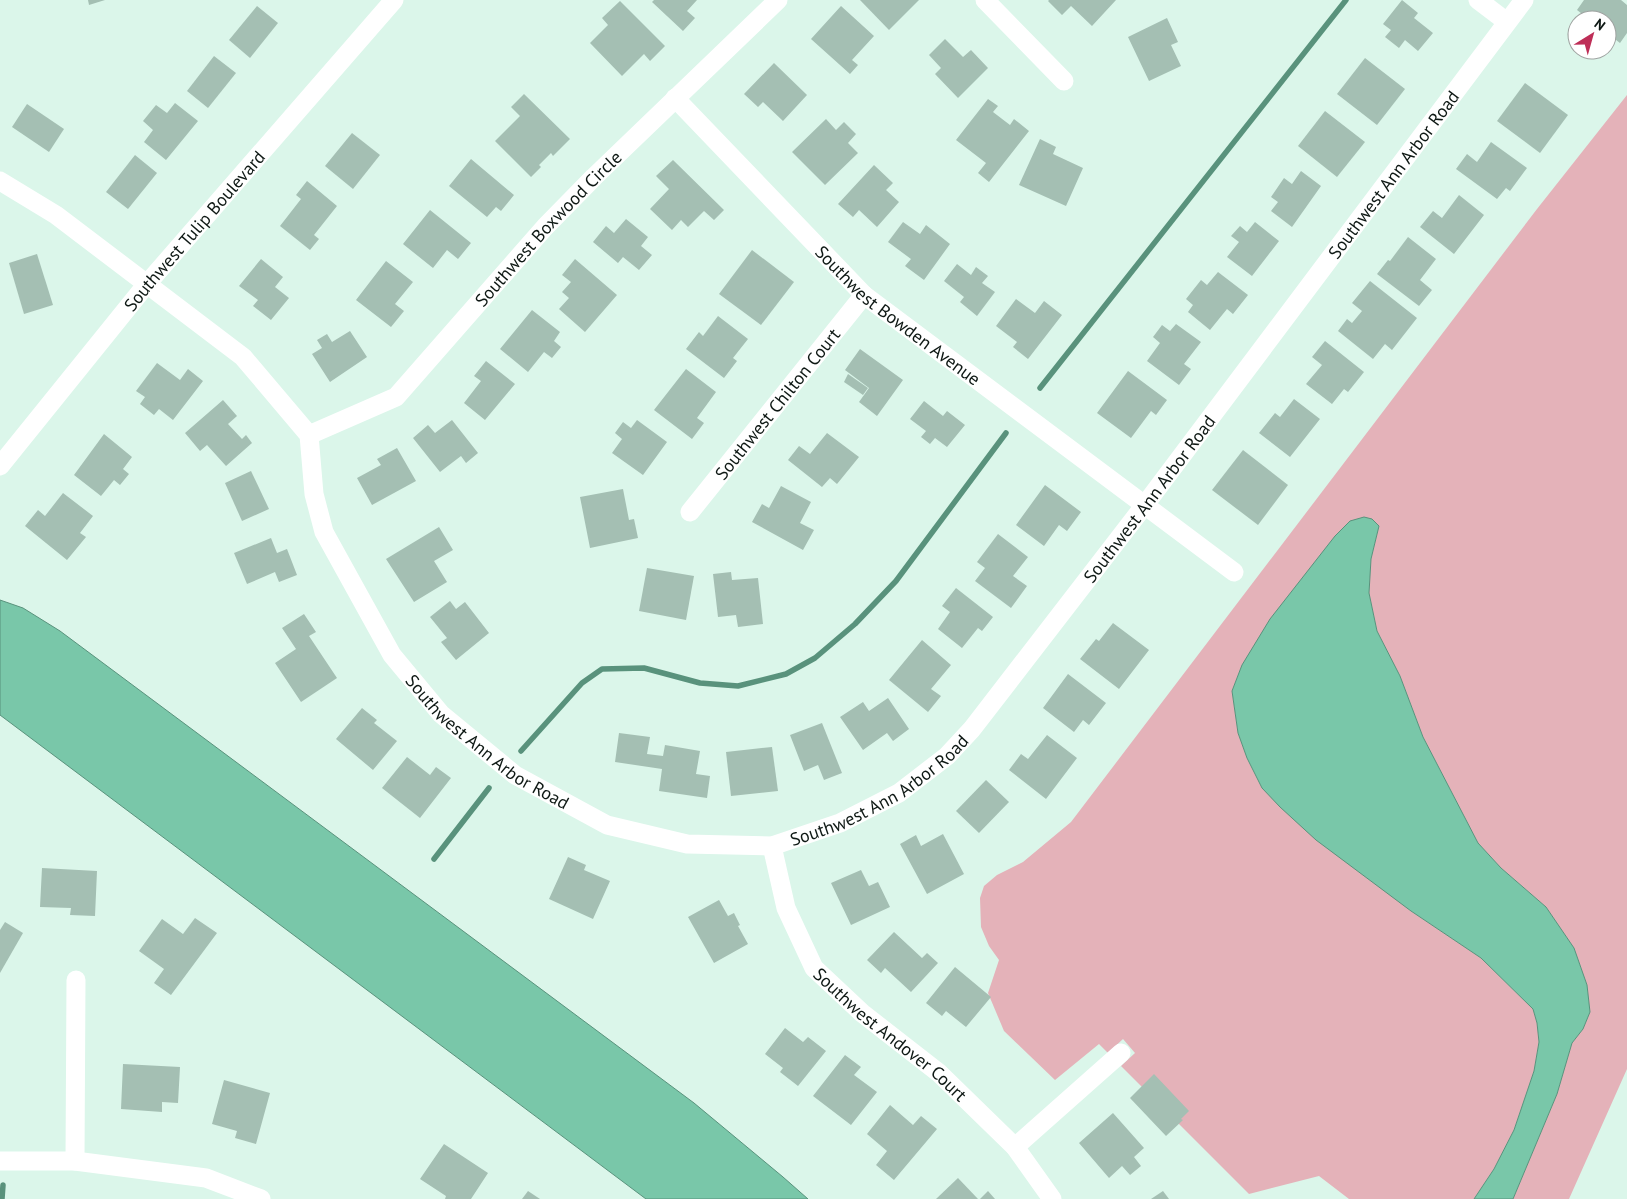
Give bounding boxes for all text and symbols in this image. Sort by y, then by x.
north arrow [1567,10,1617,60]
text: N [1591,15,1609,35]
street label: Southwest Ann Arbor Road [1323,86,1464,263]
street label: Southwest Boxwood Circle [469,145,626,311]
street label: Southwest Tulip Boulevard [118,146,269,316]
street label: Southwest Bowden Avenue [811,240,985,390]
street label: Southwest Chilton Court [709,323,845,484]
street label: Southwest Ann Arbor Road [1078,410,1220,587]
street label: Southwest Ann Arbor Road [401,669,573,814]
street label: Southwest Ann Arbor Road [787,729,973,851]
street label: Southwest Andover Court [809,962,972,1106]

